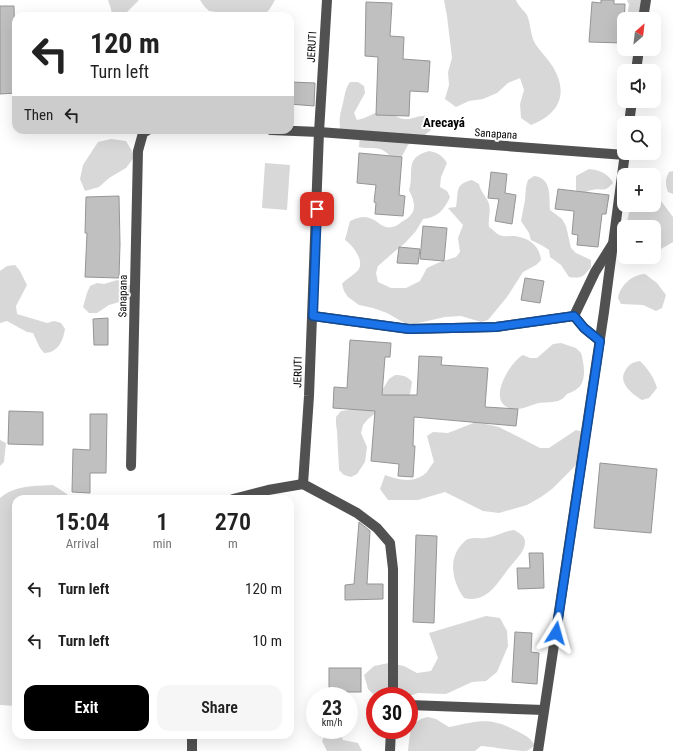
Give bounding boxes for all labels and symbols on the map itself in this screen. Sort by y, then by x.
north arrow [617,12,661,56]
street label: JERUTI [305,31,319,63]
district label: Arecayá [423,115,465,130]
street label: Sanapana [474,126,518,142]
pin [300,192,334,226]
street label: Sanapana [116,274,130,318]
street label: JERUTI [291,356,305,388]
position arrow [535,612,577,654]
speed limit sign: 30 [366,687,418,739]

